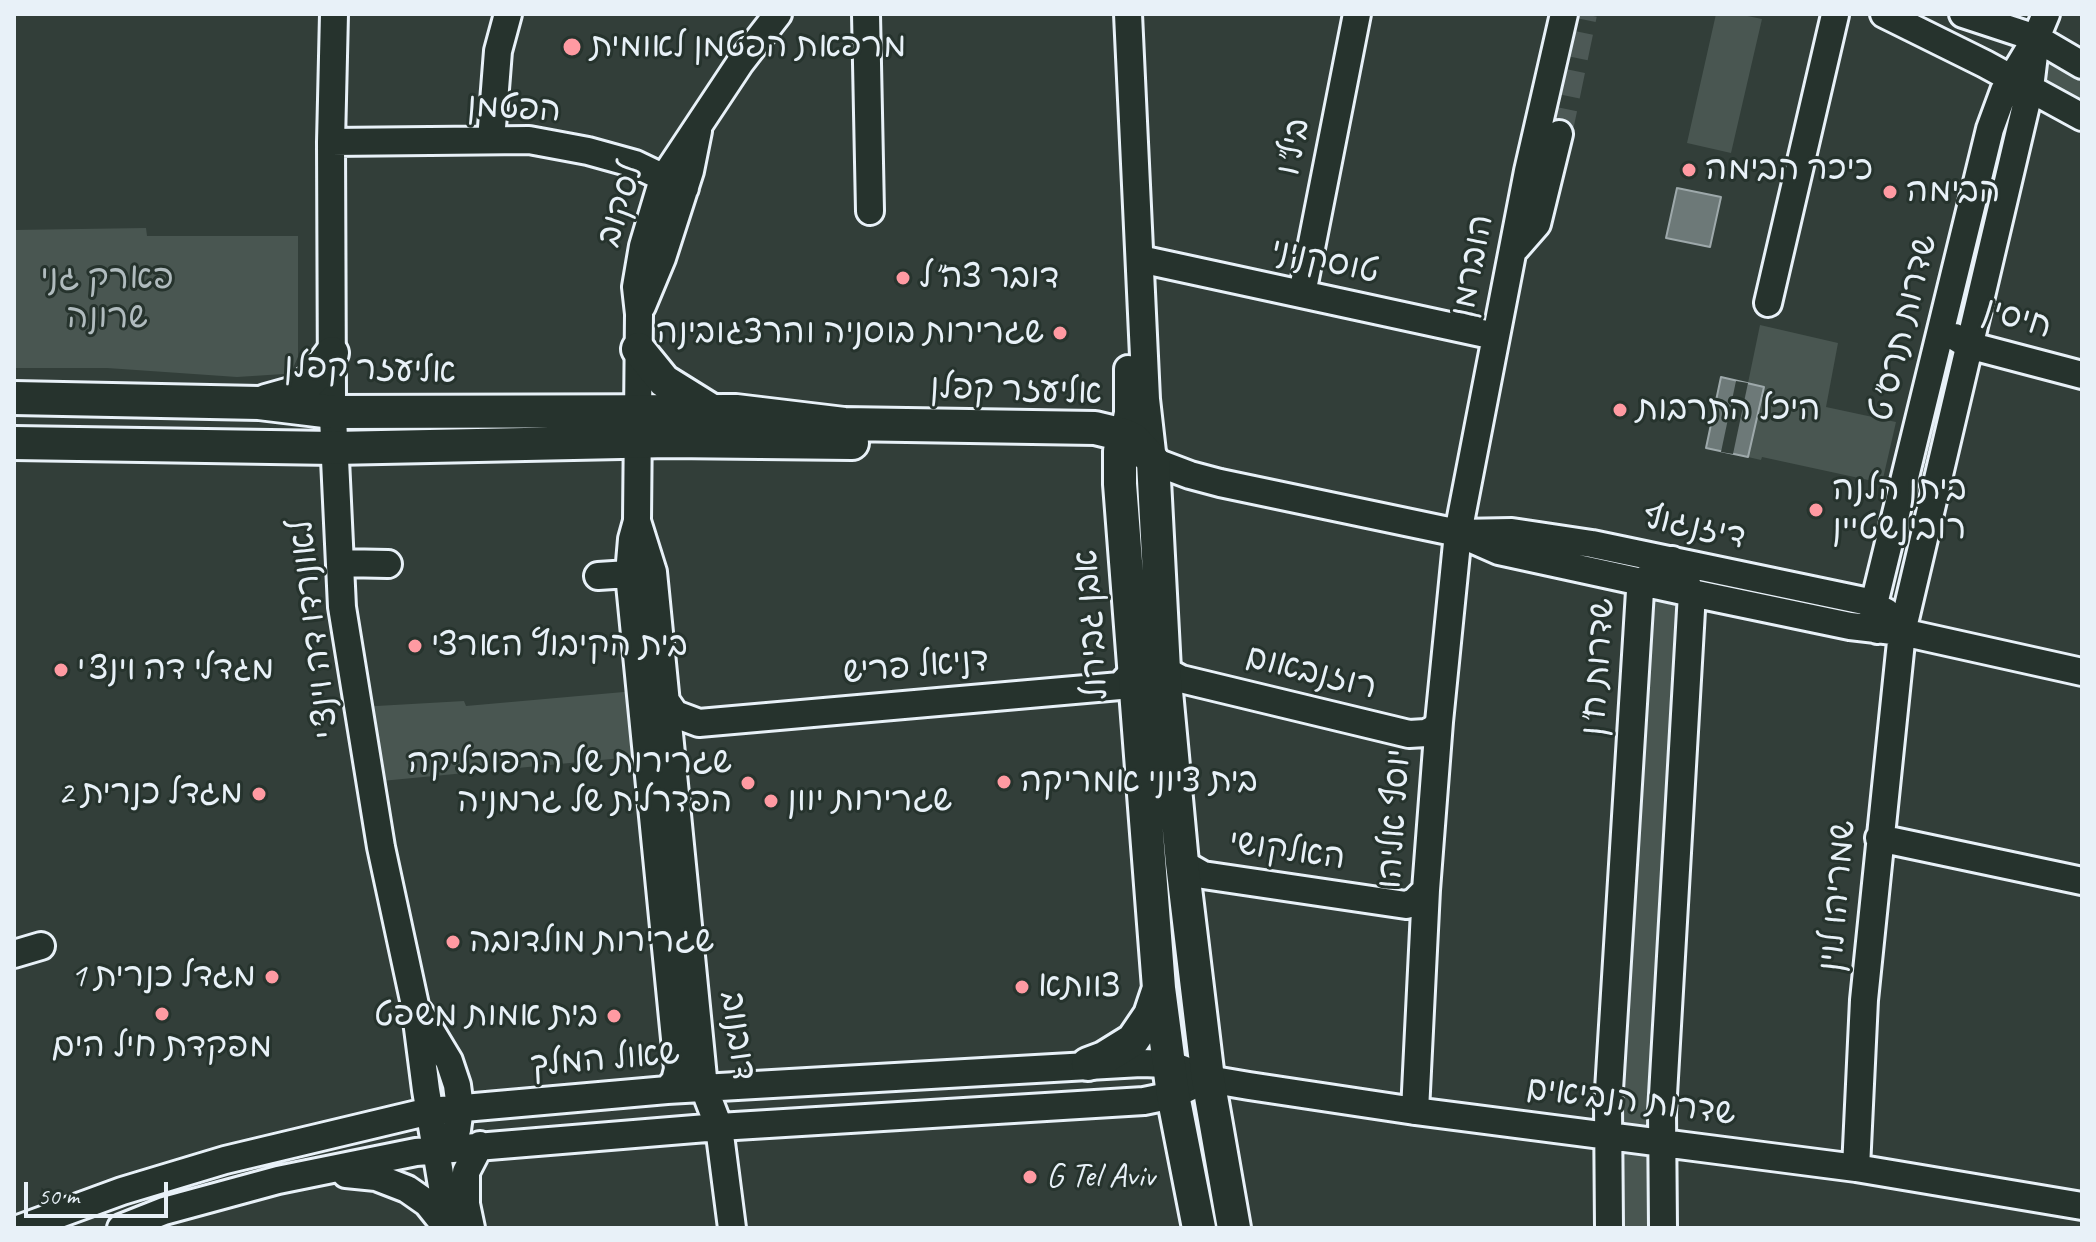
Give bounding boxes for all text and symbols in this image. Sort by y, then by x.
place label: מרפאת הפטמן לאומית [590,27,906,67]
marker: מרפאת הפטמן לאומית [561,36,583,58]
street label: הפטמן [466,86,562,132]
street label: ביל"ו [1269,115,1319,179]
place label: כיכר הבימה [1705,150,1873,190]
street label: לסקוב [589,159,653,251]
marker: כיכר הבימה [1680,161,1698,179]
place label: הבימה [1906,172,2000,212]
marker: הבימה [1881,183,1899,201]
street label: הוברמן [1443,211,1503,321]
street label: שדרות תרס"ט [1861,230,1947,426]
street label: טוסקניני [1267,231,1383,293]
place label: דובר צה"ל [919,258,1059,298]
park label: פארק גני שרונה [40,259,174,338]
marker: דובר צה"ל [894,269,912,287]
street label: חיסין [1978,290,2056,348]
place label: שגרירות בוסניה והרצגובינה [656,313,1044,353]
marker: שגרירות בוסניה והרצגובינה [1051,324,1069,342]
street label: אליעזר קפלן [283,347,457,393]
street label: אליעזר קפלן [929,368,1103,414]
place label: היכל התרבות [1636,390,1821,430]
marker: היכל התרבות [1611,401,1629,419]
place label: ביתן הלנה רובינשטיין [1832,470,1967,550]
street label: דיזנגוף [1639,497,1749,559]
marker: ביתן הלנה רובינשטיין [1807,501,1825,519]
street label: לאונרדו דה וינצ'י [281,517,349,741]
street label: אבן גבירול [1066,548,1118,702]
street label: שדרות ח"ן [1574,597,1624,737]
place label: בית הקיבוץ הארצי [431,626,688,666]
marker: בית הקיבוץ הארצי [406,637,424,655]
street label: רוזנבאום [1241,637,1381,709]
street label: דניאל פריש [841,640,991,694]
place label: מגדלי דה וינצ'י [77,650,274,690]
marker: מגדלי דה וינצ'י [52,661,70,679]
place label: שגרירות של הרפובליקה הפדרלית של גרמניה [407,743,732,822]
street label: יוסף אליהו [1370,748,1420,890]
place label: בית ציוני אמריקה [1020,762,1258,802]
marker: בית ציוני אמריקה [995,773,1013,791]
place label: מגדל כנרית 2 [58,774,243,814]
marker: שגרירות של הרפובליקה הפדרלית של גרמניה [739,774,757,792]
place label: שגרירות יוון [787,781,952,821]
marker: מגדל כנרית 2 [250,785,268,803]
marker: שגרירות יוון [762,792,780,810]
street label: שמריהו לוין [1811,819,1865,973]
street label: האלקושי [1226,823,1348,879]
place label: שגרירות מולדובה [469,922,714,962]
marker: שגרירות מולדובה [444,933,462,951]
place label: מגדל כנרית 1 [71,957,256,997]
place label: צוותא [1038,967,1121,1007]
marker: מגדל כנרית 1 [263,968,281,986]
marker: צוותא [1013,978,1031,996]
street label: דובנוב [711,989,763,1083]
place label: בית אמות משפט [374,996,598,1036]
marker: מפקדת חיל הים [153,1005,171,1023]
marker: בית אמות משפט [605,1007,623,1025]
place label: מפקדת חיל הים [52,1027,272,1067]
street label: שאול המלך [529,1033,681,1087]
street label: שדרות הנביאים [1524,1069,1738,1135]
place label: G Tel Aviv [1046,1157,1155,1197]
scale bar [28,1166,172,1216]
marker: G Tel Aviv [1021,1168,1039,1186]
text: 50 m [38,1181,79,1211]

